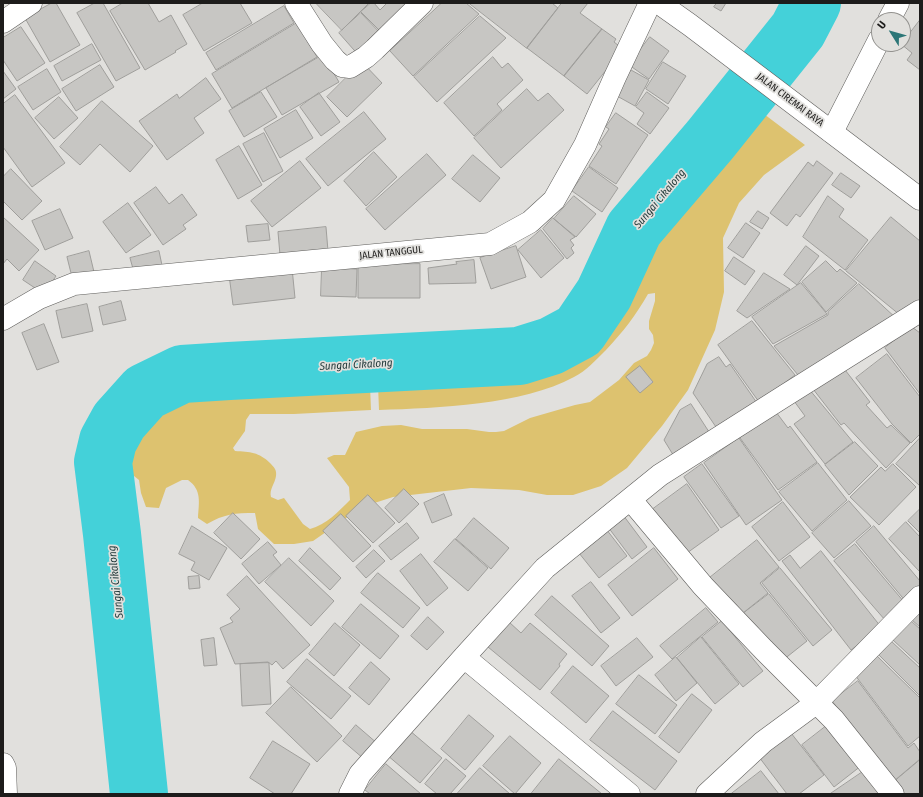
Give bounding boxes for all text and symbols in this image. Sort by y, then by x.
north arrow [871,12,911,52]
text: U [875,19,889,32]
street label: JALAN CIREMAI RAYA [754,71,826,129]
water label: Sungai Cikalong [631,167,689,231]
street label: JALAN TANGGUL [359,244,423,262]
water label: Sungai Cikalong [319,356,393,374]
water label: Sungai Cikalong [106,545,126,619]

